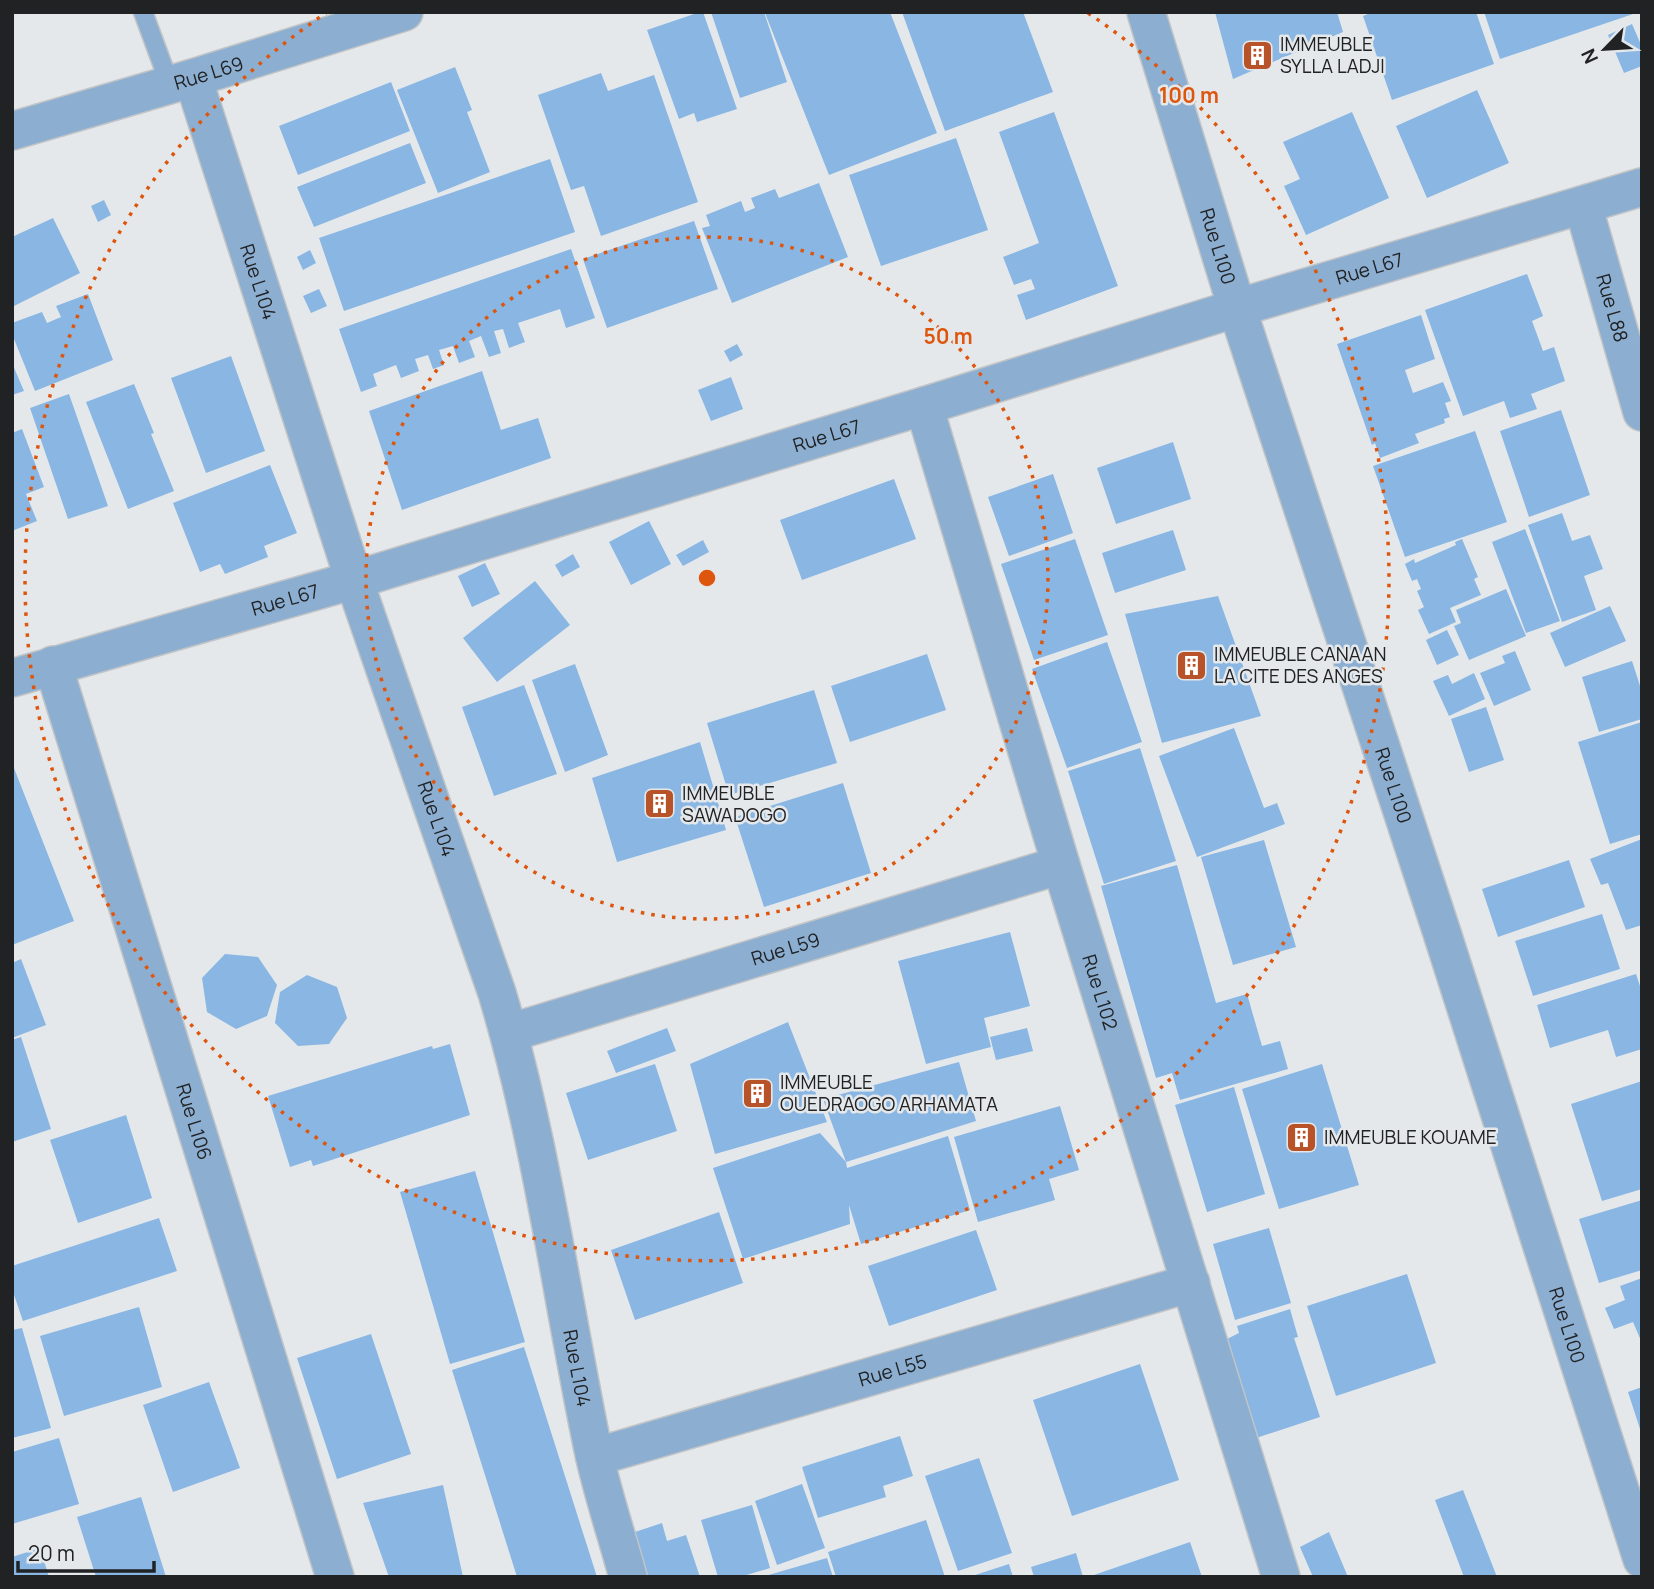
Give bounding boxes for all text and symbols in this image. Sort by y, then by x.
north arrow [1570,14,1640,84]
place label: IMMEUBLE SYLLA LADJI [1280,31,1385,79]
building icon: IMMEUBLE SYLLA LADJI [1240,38,1274,72]
text: N [1575,45,1604,68]
street label: Rue L69 [171,50,247,96]
text: 100 m [1159,81,1219,109]
street label: Rue L100 [1194,205,1242,288]
street label: Rue L104 [234,241,283,323]
street label: Rue L67 [1333,246,1406,291]
street label: Rue L88 [1590,271,1634,345]
text: 50 m [923,322,973,350]
street label: Rue L67 [790,413,864,458]
centre of rings [695,566,719,590]
street label: Rue L67 [248,578,322,622]
place label: IMMEUBLE CANAAN LA CITE DES ANGES [1214,641,1387,689]
building icon: IMMEUBLE CANAAN LA CITE DES ANGES [1174,648,1208,682]
street label: Rue L100 [1369,744,1418,827]
street label: Rue L104 [412,778,462,860]
place label: IMMEUBLE SAWADOGO [682,780,787,828]
building icon: IMMEUBLE SAWADOGO [642,787,676,821]
street label: Rue L59 [748,926,823,972]
street label: Rue L102 [1076,951,1124,1033]
place label: IMMEUBLE OUEDRAOGO ARHAMATA [780,1069,998,1117]
building icon: IMMEUBLE OUEDRAOGO ARHAMATA [740,1076,774,1110]
street label: Rue L106 [170,1080,218,1163]
building icon: IMMEUBLE KOUAME [1284,1120,1318,1154]
place label: IMMEUBLE KOUAME [1324,1124,1497,1150]
street label: Rue L100 [1543,1284,1592,1366]
street label: Rue L104 [557,1327,597,1409]
street label: Rue L55 [855,1348,930,1392]
scale bar [18,1530,154,1574]
text: 20 m [28,1539,75,1567]

